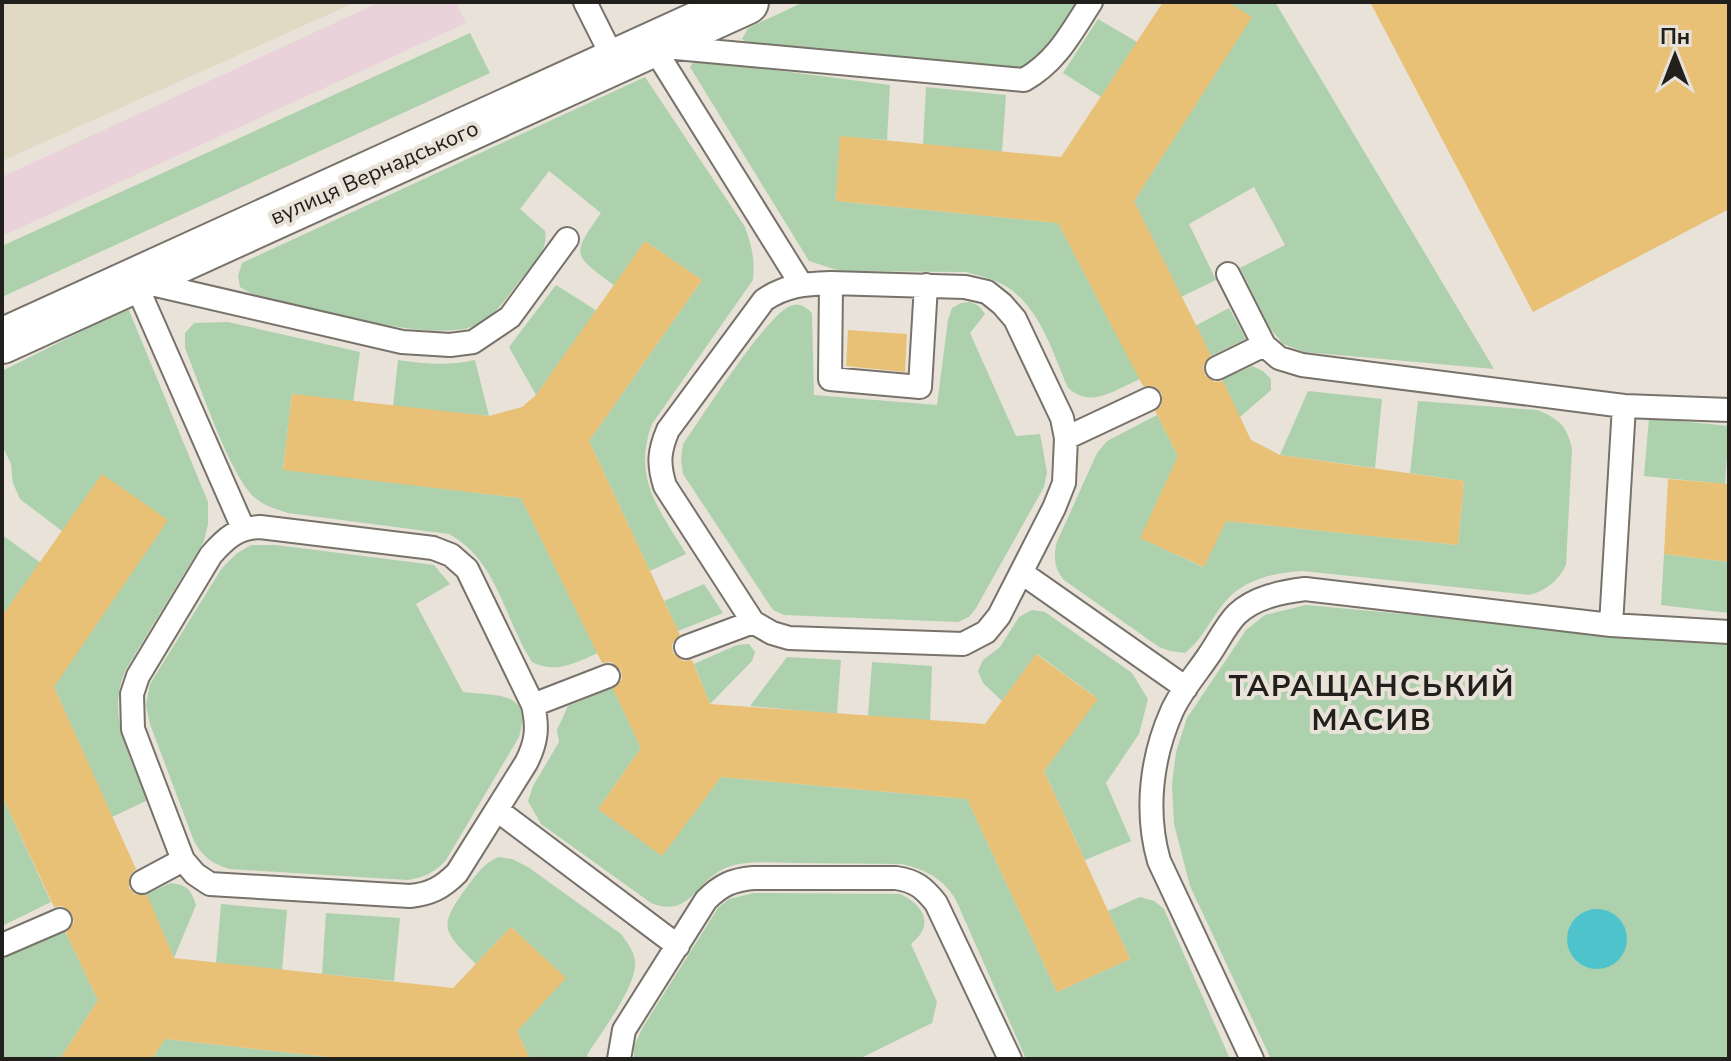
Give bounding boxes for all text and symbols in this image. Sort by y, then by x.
north arrow [1635,16,1715,96]
text: Пн [1660,22,1690,52]
street label: вулиця Вернадського [266,113,483,232]
district label: ТАРАЩАНСЬКИЙ МАСИВ [1229,666,1515,741]

